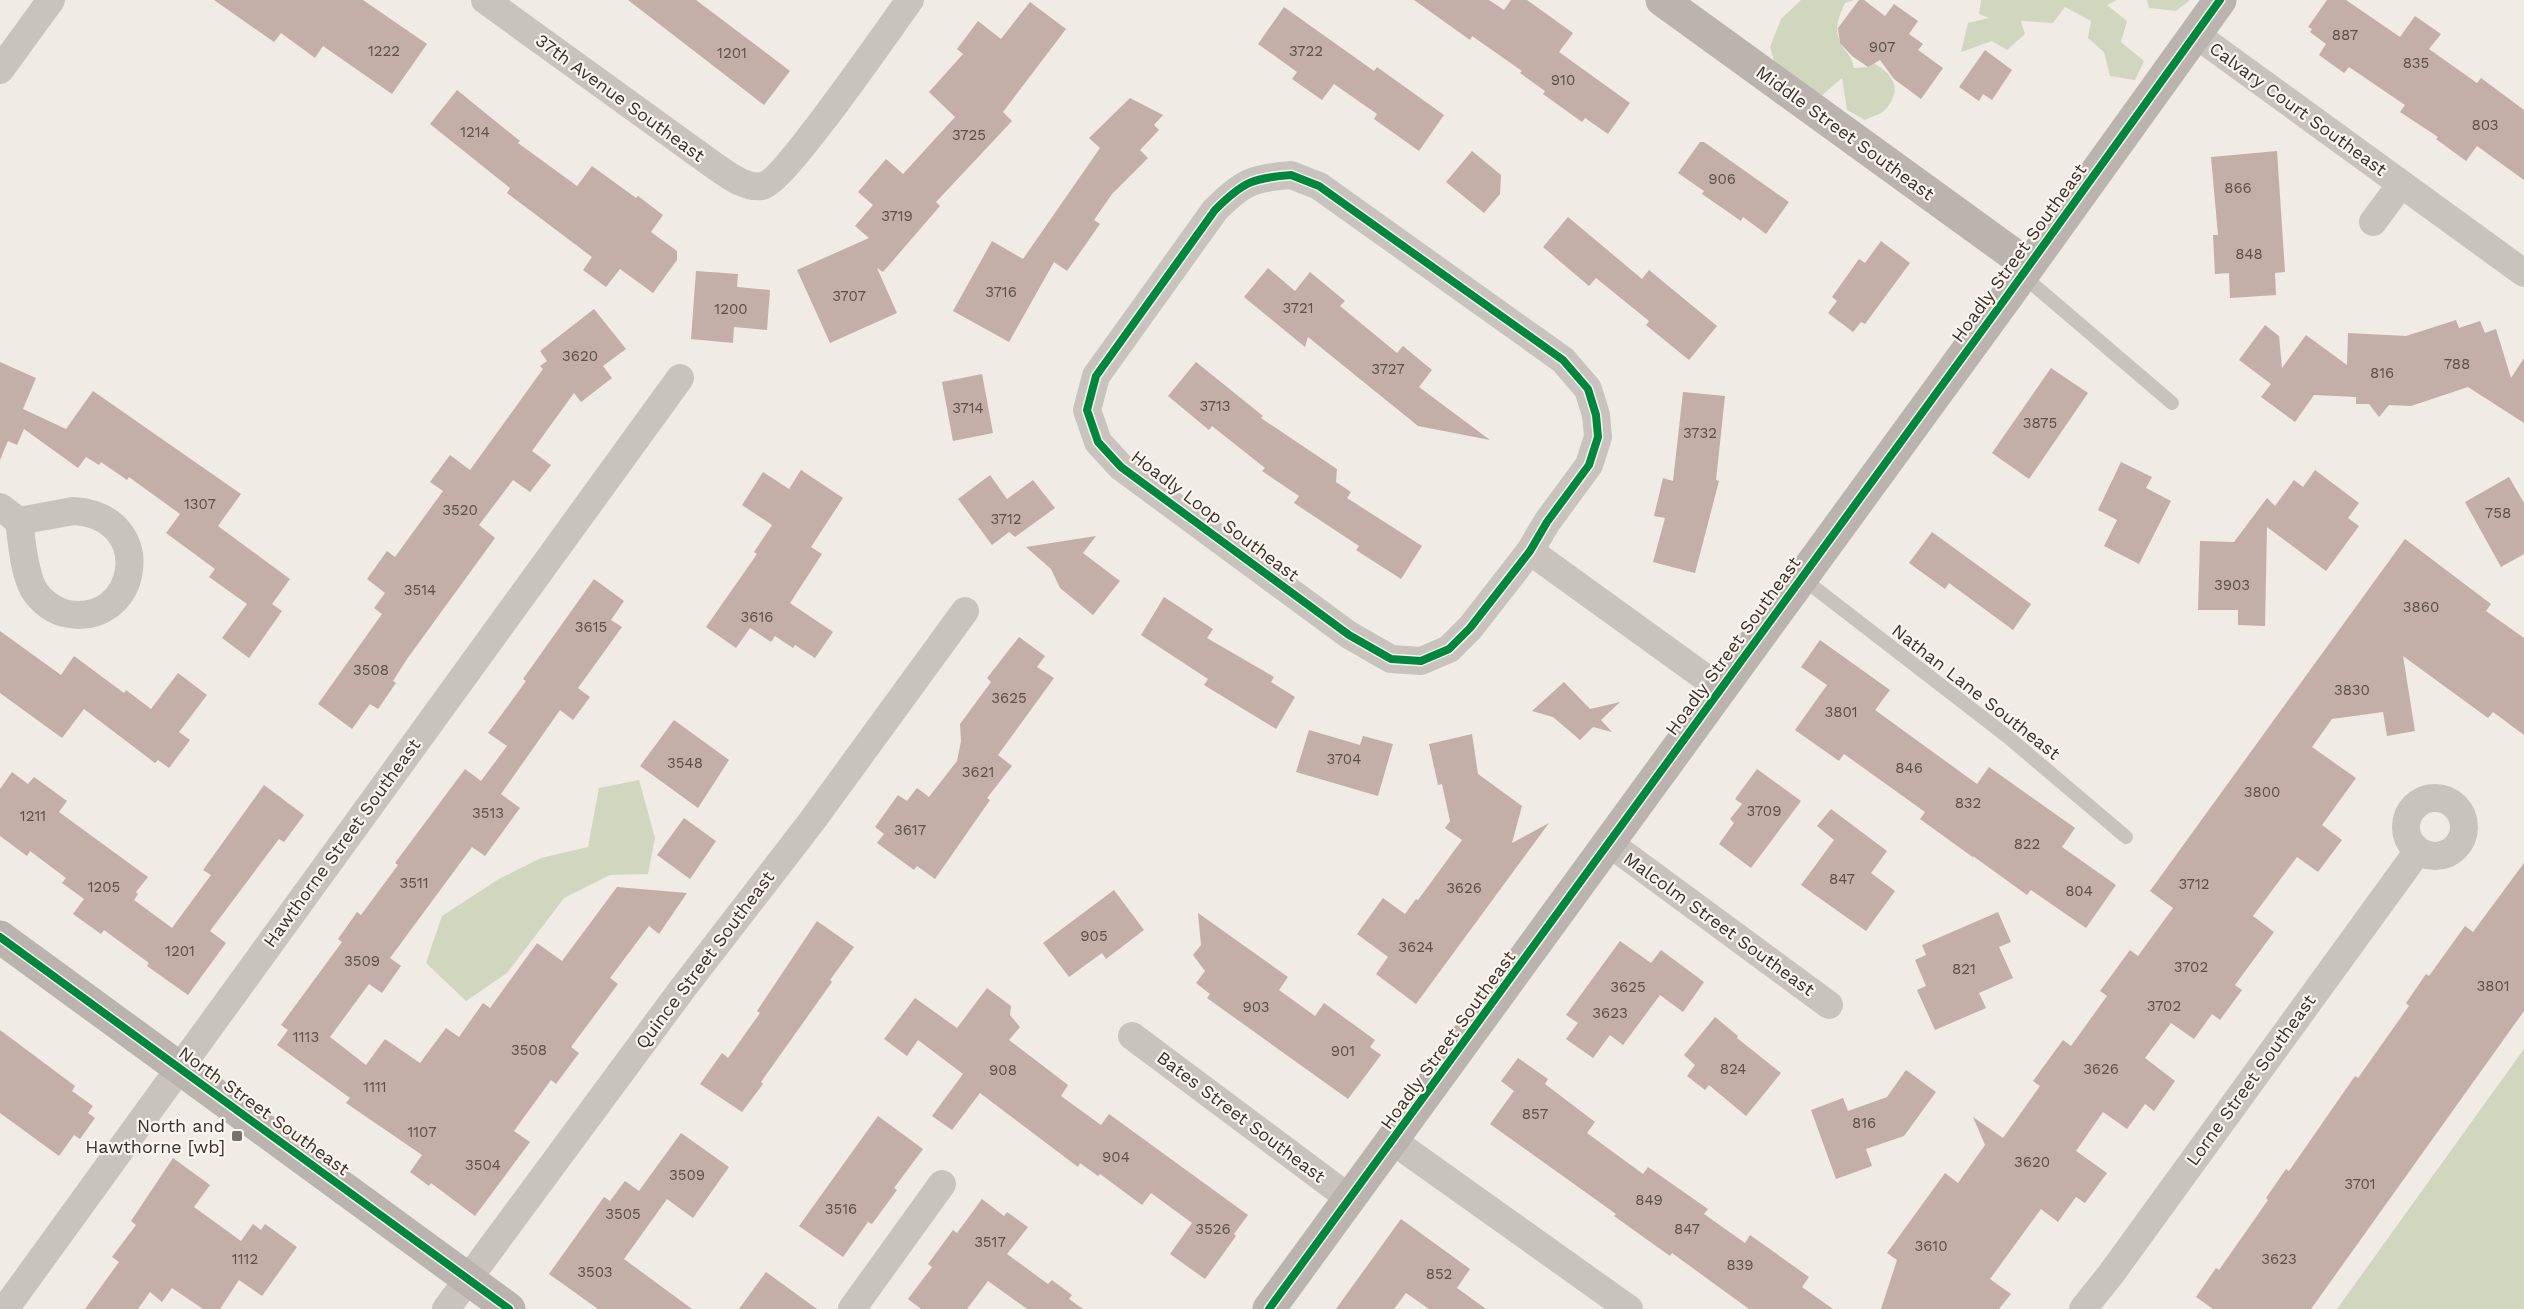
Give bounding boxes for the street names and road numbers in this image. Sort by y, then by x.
street label: 37th Avenue Southeast [532,29,709,166]
street label: Calvary Court Southeast [2206,37,2391,180]
street label: Middle Street Southeast [1752,61,1939,204]
street label: Hoadly Street Southeast [1947,159,2091,346]
street label: Hoadly Loop Southeast [1127,446,1304,586]
street label: Hoadly Street Southeast [1661,552,1805,739]
street label: Nathan Lane Southeast [1888,619,2065,764]
street label: Hawthorne Street Southeast [259,734,425,951]
street label: Malcolm Street Southeast [1620,847,1819,1000]
street label: Quince Street Southeast [631,866,779,1053]
street label: Hoadly Street Southeast [1376,946,1520,1133]
street label: Lorne Street Southeast [2181,990,2320,1169]
street label: North Street Southeast [175,1042,354,1180]
street label: Bates Street Southeast [1153,1046,1330,1187]

